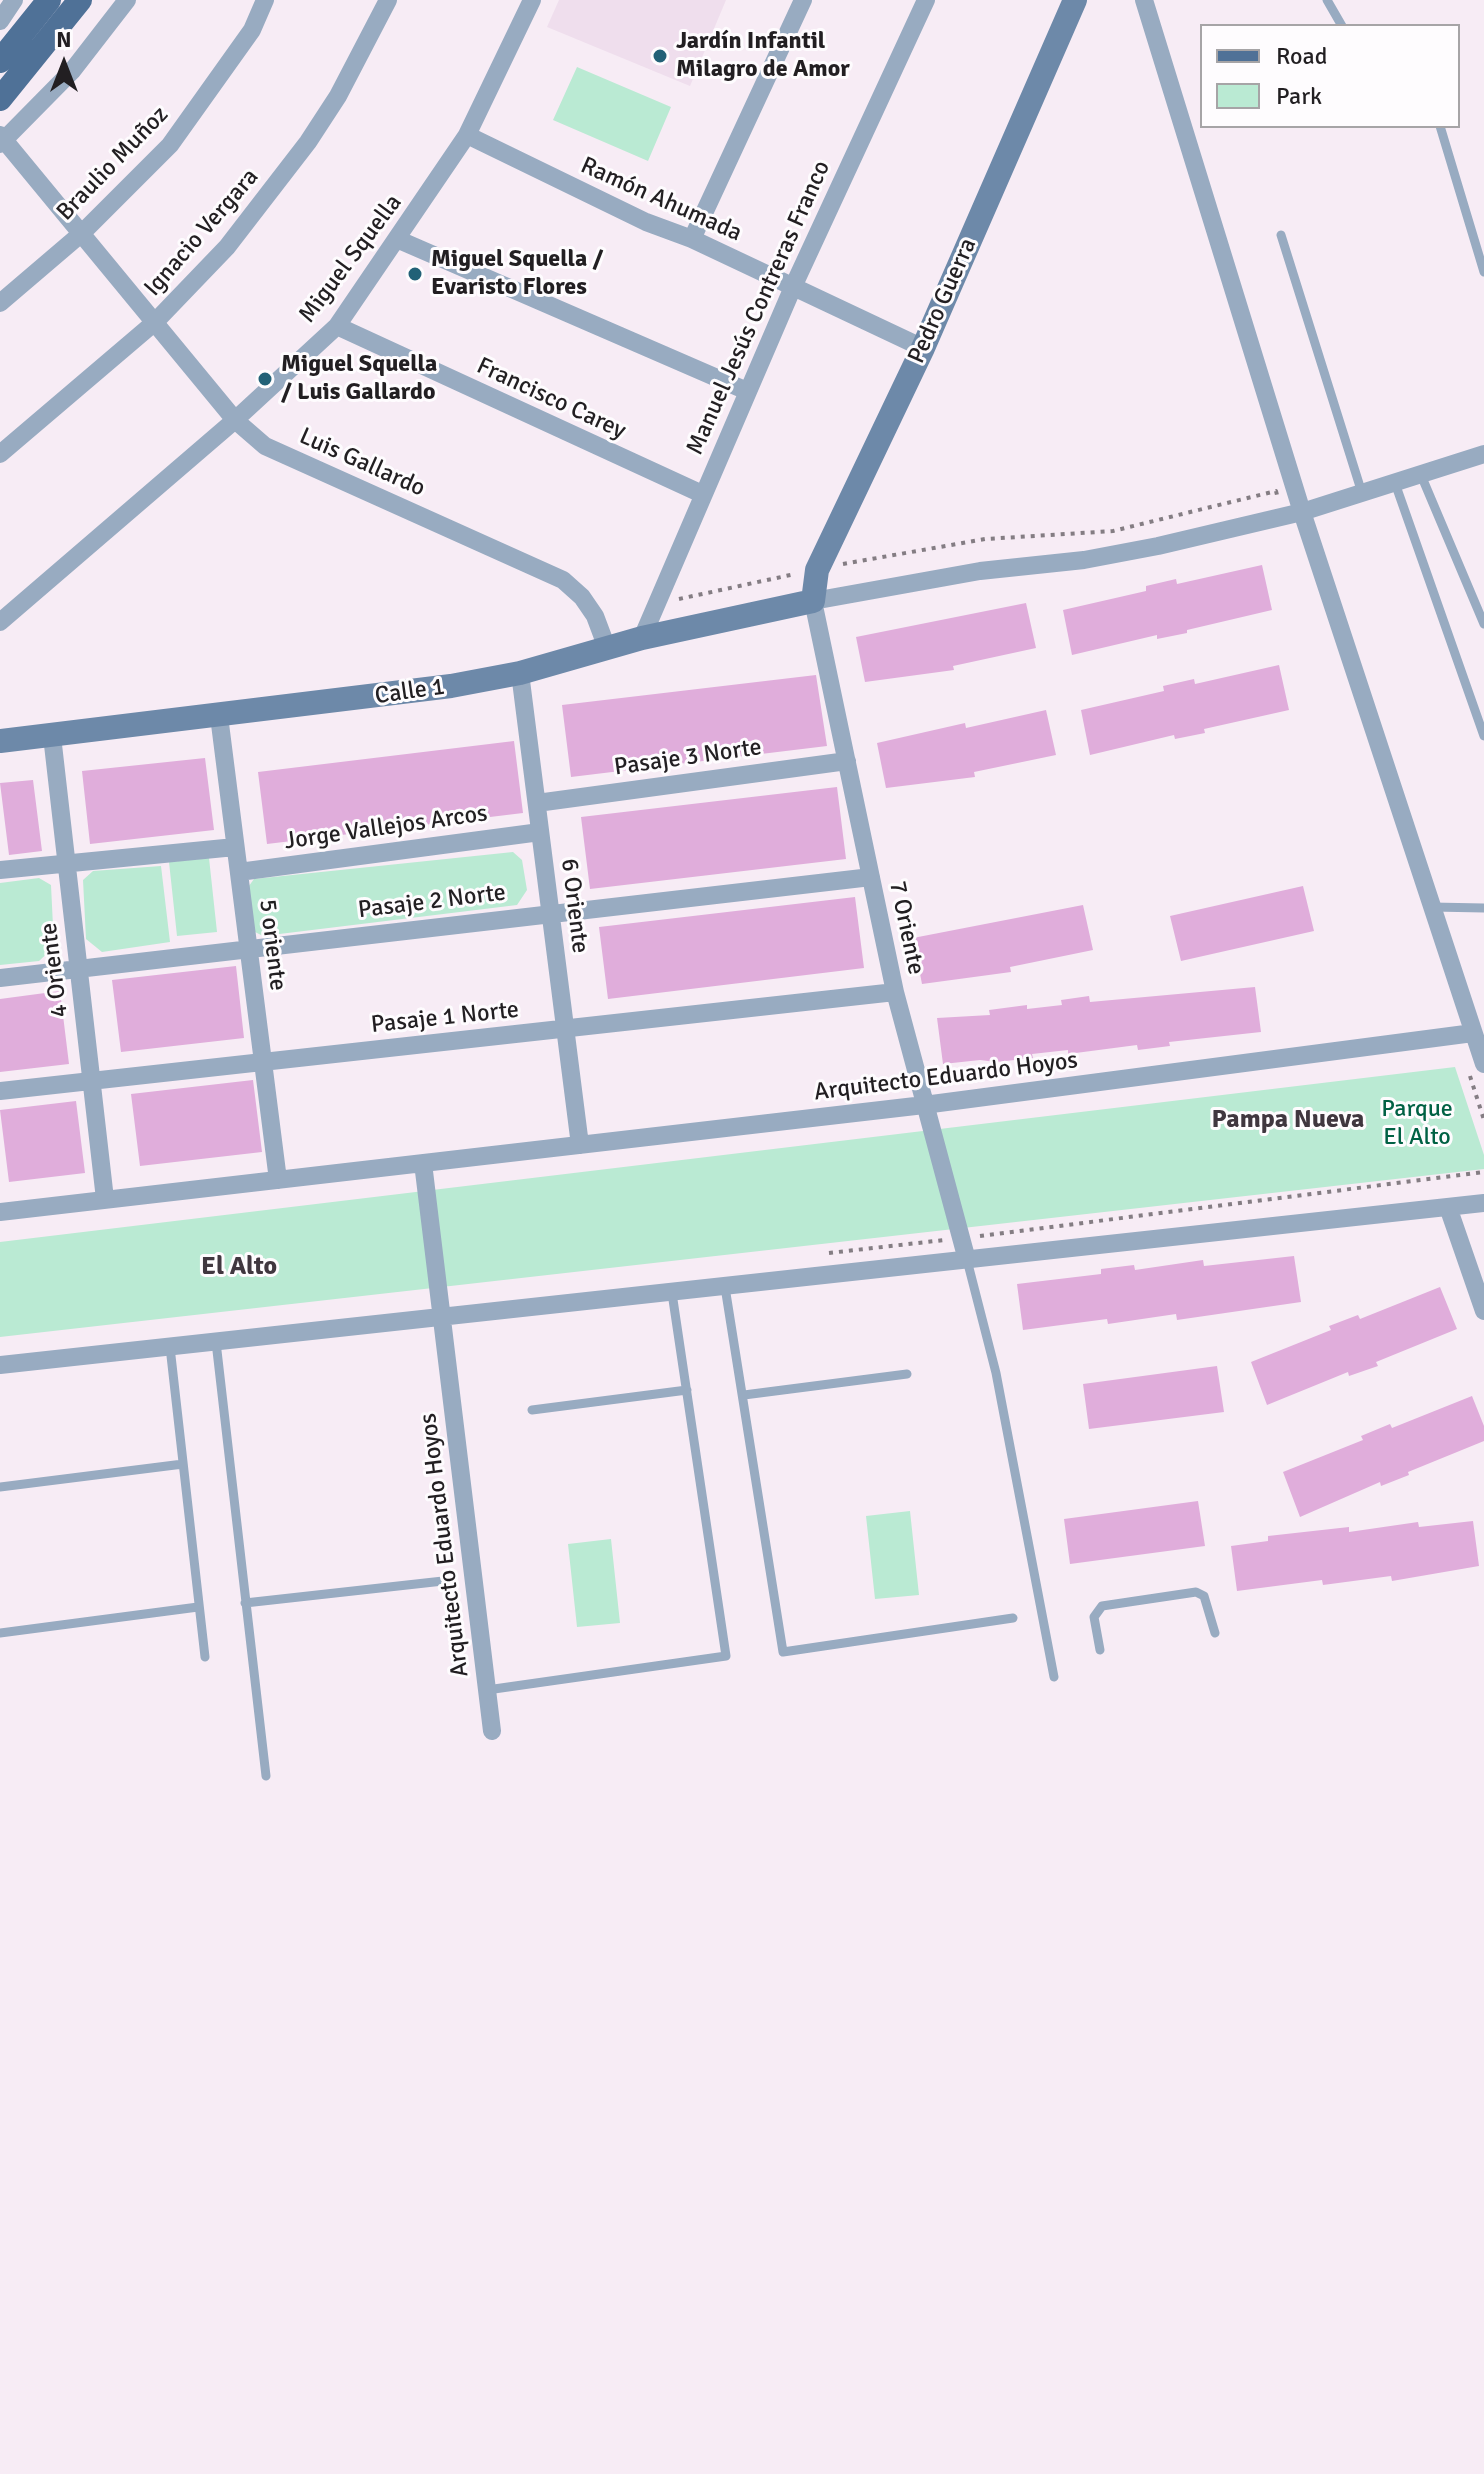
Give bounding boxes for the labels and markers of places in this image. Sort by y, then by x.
place label: Jardín Infantil Milagro de Amor [676,28,850,84]
marker: Jardín Infantil Milagro de Amor [651,47,669,65]
place label: Miguel Squella / Evaristo Flores [431,246,603,302]
marker: Miguel Squella / Evaristo Flores [406,265,424,283]
place label: Miguel Squella / Luis Gallardo [281,351,437,407]
marker: Miguel Squella / Luis Gallardo [256,370,274,388]

